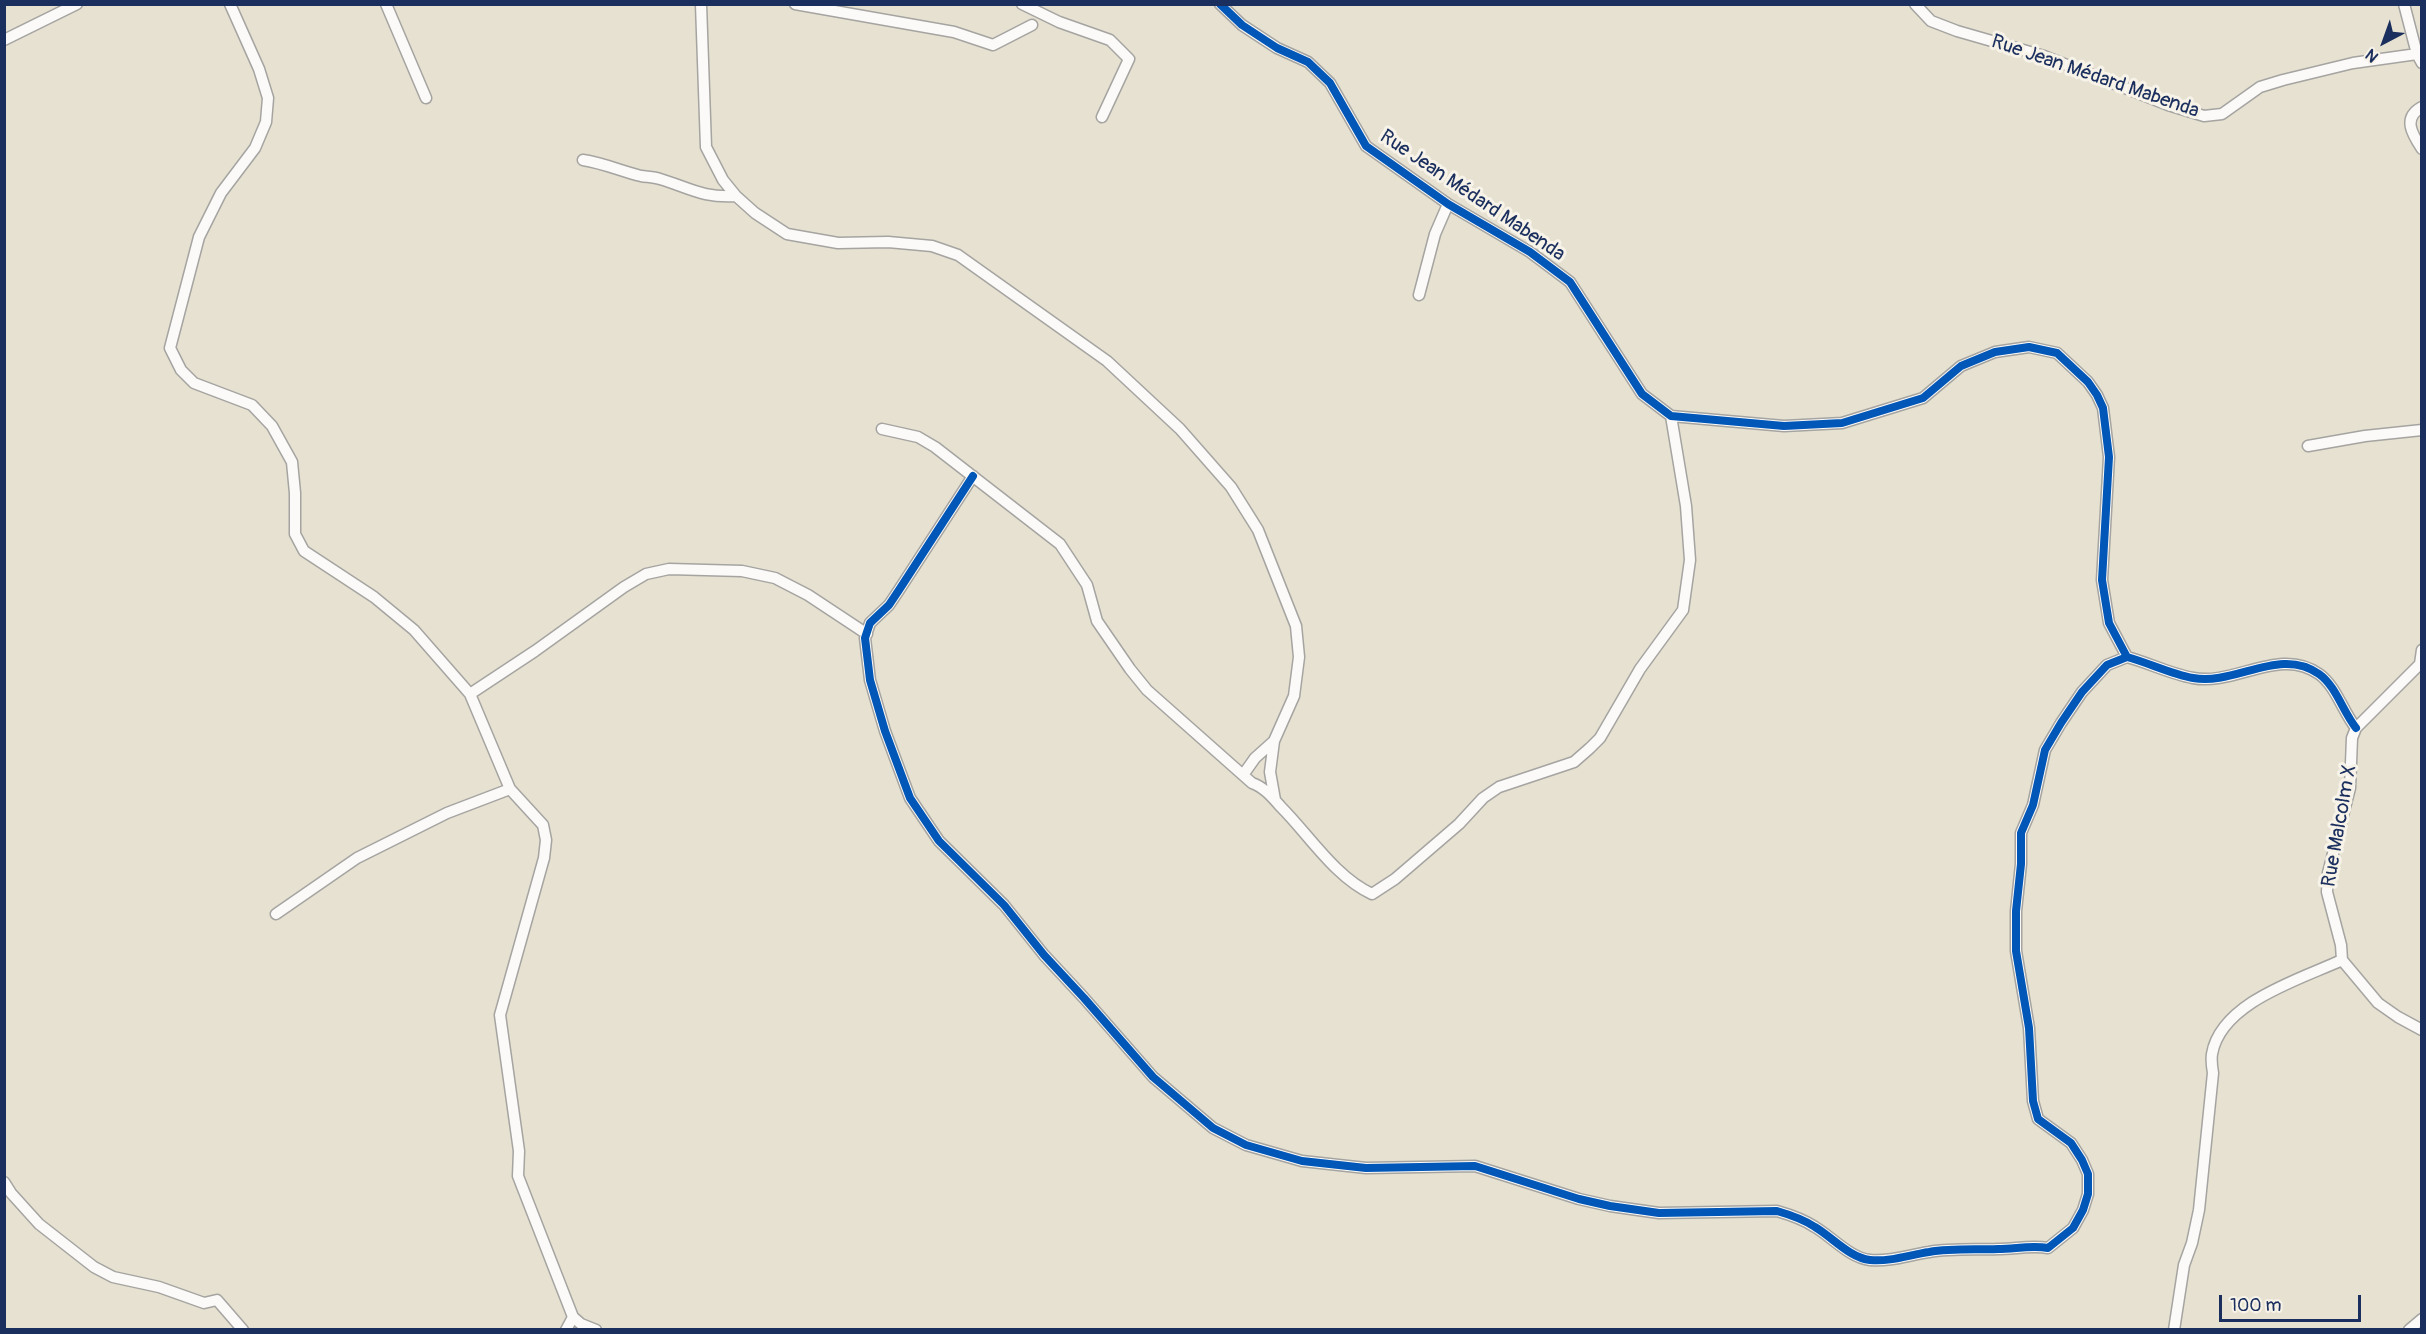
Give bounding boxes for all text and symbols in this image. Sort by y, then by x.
north arrow [2354,12,2414,72]
street label: Rue Jean Médard Mabenda [1988,30,2202,124]
text: N [2362,44,2383,67]
street label: Rue Jean Médard Mabenda [1375,125,1569,267]
street label: Rue Malcolm X [2317,763,2363,889]
scale bar [2222,1283,2364,1321]
text: 100 m [2230,1294,2282,1317]

